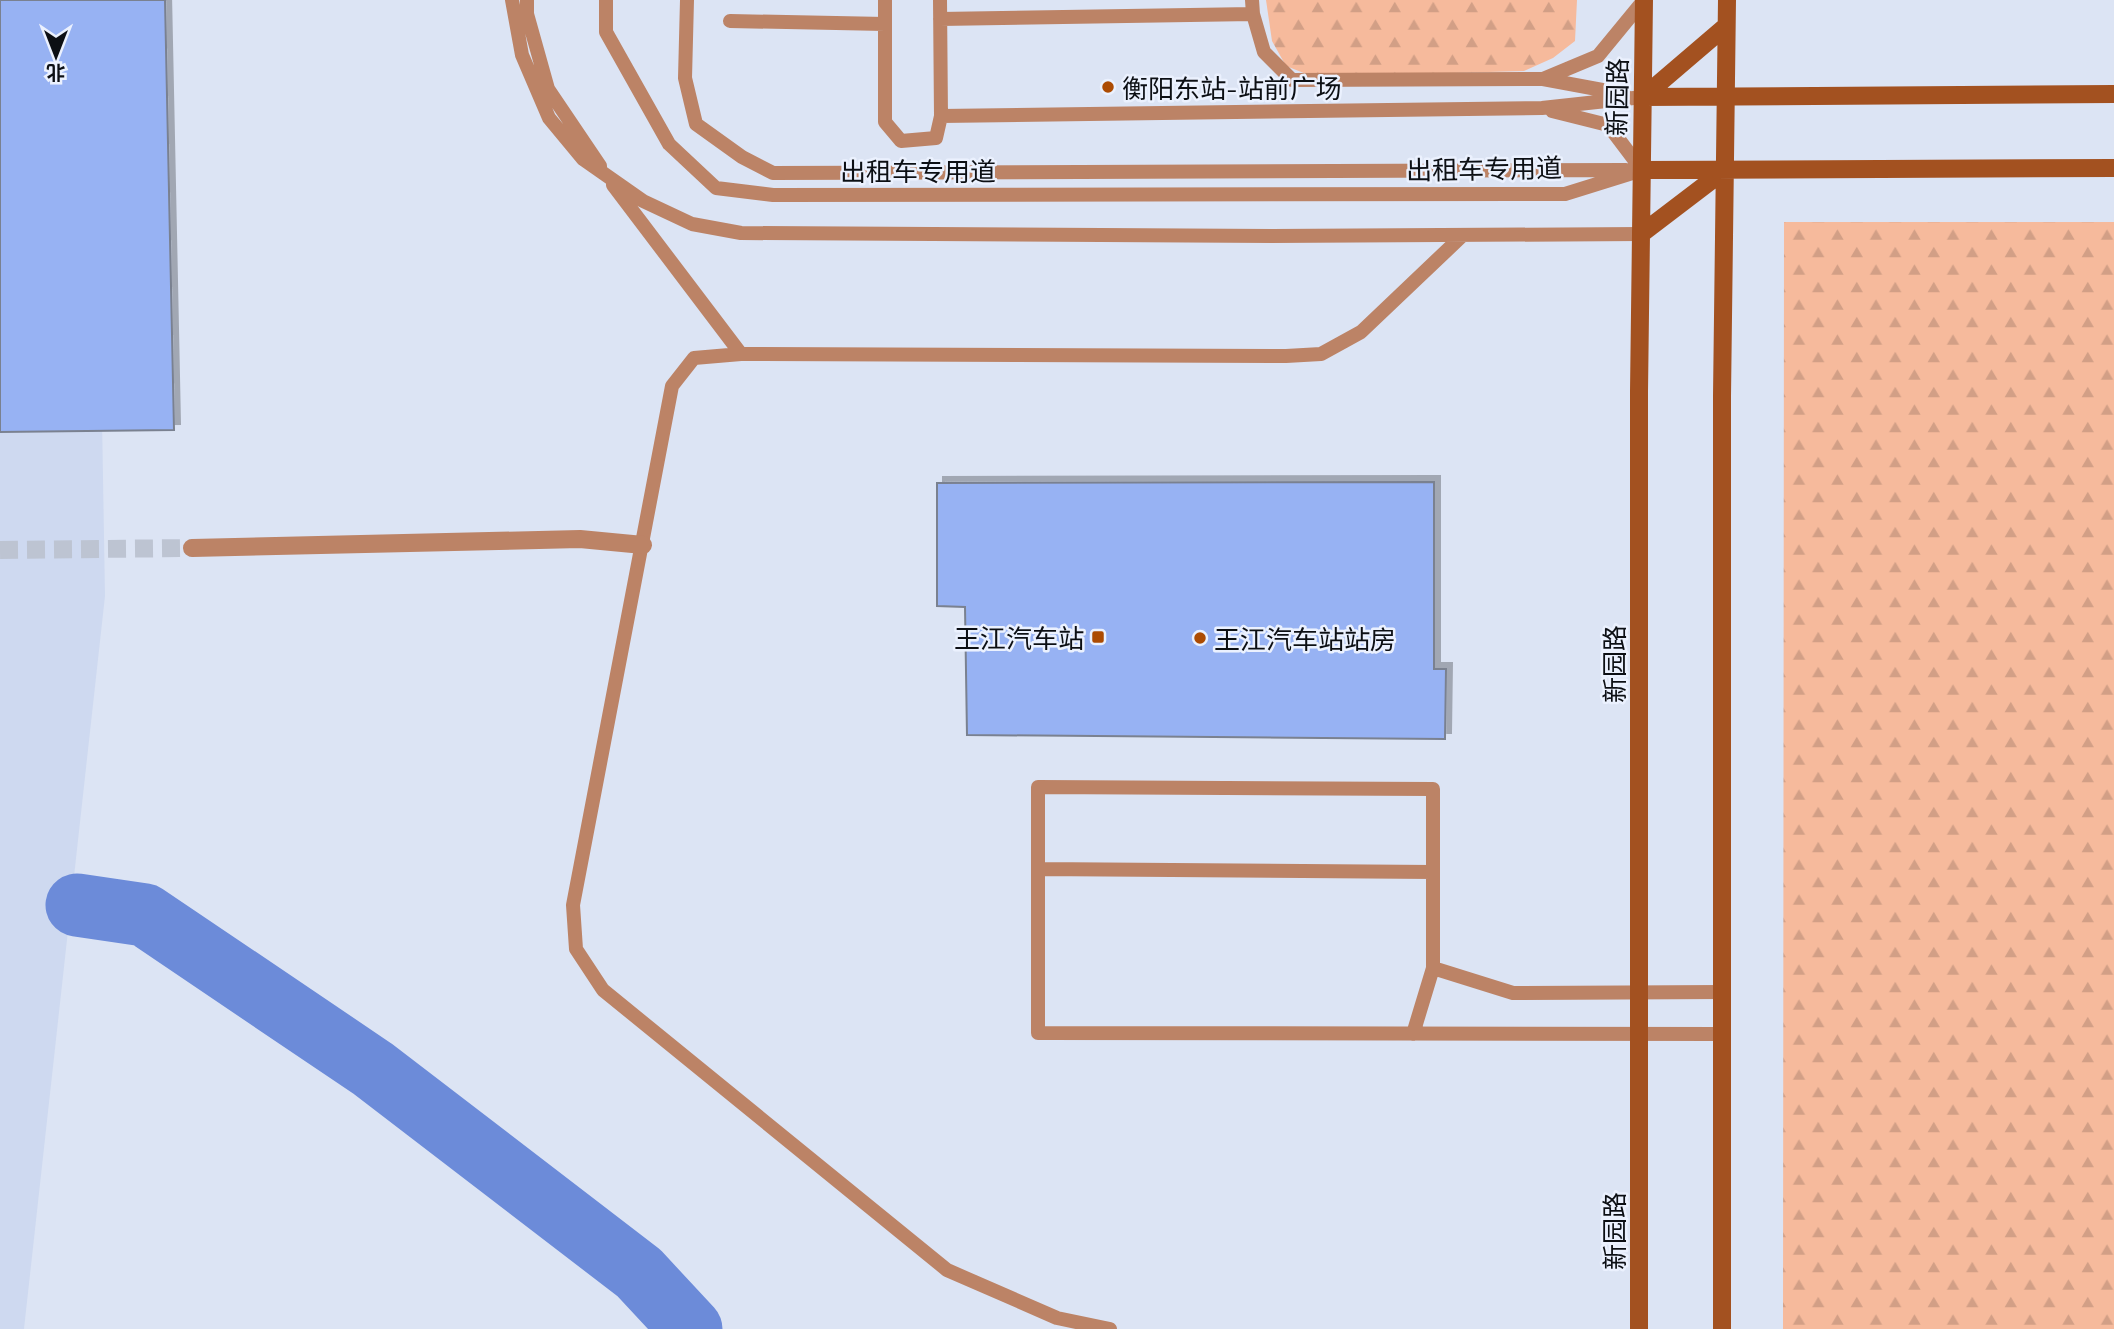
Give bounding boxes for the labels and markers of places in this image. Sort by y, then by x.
place label: 衡阳东站-站前广场 [1122,72,1342,103]
marker: 衡阳东站-站前广场 [1100,79,1116,95]
place label: 王江汽车站 [954,622,1084,653]
place label: 王江汽车站站房 [1214,623,1396,654]
marker: 王江汽车站 [1090,629,1106,645]
marker: 王江汽车站站房 [1192,630,1208,646]

